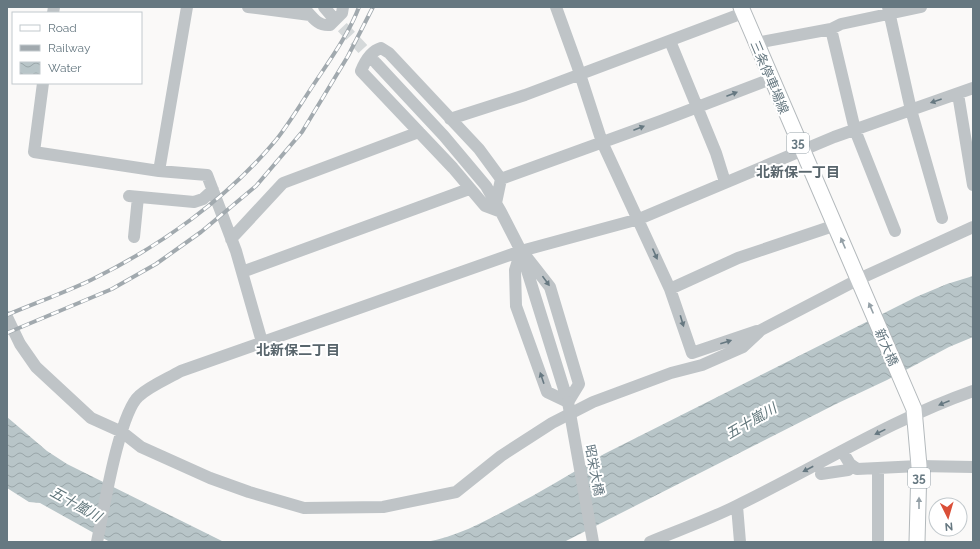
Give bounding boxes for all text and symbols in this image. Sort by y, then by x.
legend [12,12,142,84]
text: Road [48,21,77,35]
street label: 三条停車場線 [747,38,792,116]
text: Railway [48,41,91,55]
text: Water [48,61,82,75]
one-way arrow [727,90,739,96]
one-way arrow [930,99,942,105]
one-way arrow [633,125,645,131]
road number: 35 [787,133,809,153]
district label: 北新保一丁目 [756,164,840,180]
one-way arrow [840,236,846,248]
one-way arrow [652,248,658,260]
one-way arrow [541,276,550,287]
one-way arrow [868,302,874,314]
one-way arrow [679,315,685,327]
street label: 新大橋 [872,326,901,368]
one-way arrow [721,338,733,344]
district label: 北新保二丁目 [256,342,340,358]
one-way arrow [538,372,544,384]
water label: 五十嵐川 [723,399,781,442]
one-way arrow [939,400,950,406]
one-way arrow [874,429,886,435]
street label: 昭栄大橋 [582,443,607,497]
one-way arrow [802,466,814,472]
road number: 35 [908,468,930,488]
water label: 五十嵐川 [48,483,106,526]
one-way arrow [916,496,922,509]
north arrow [928,497,968,537]
text: N [944,520,954,533]

